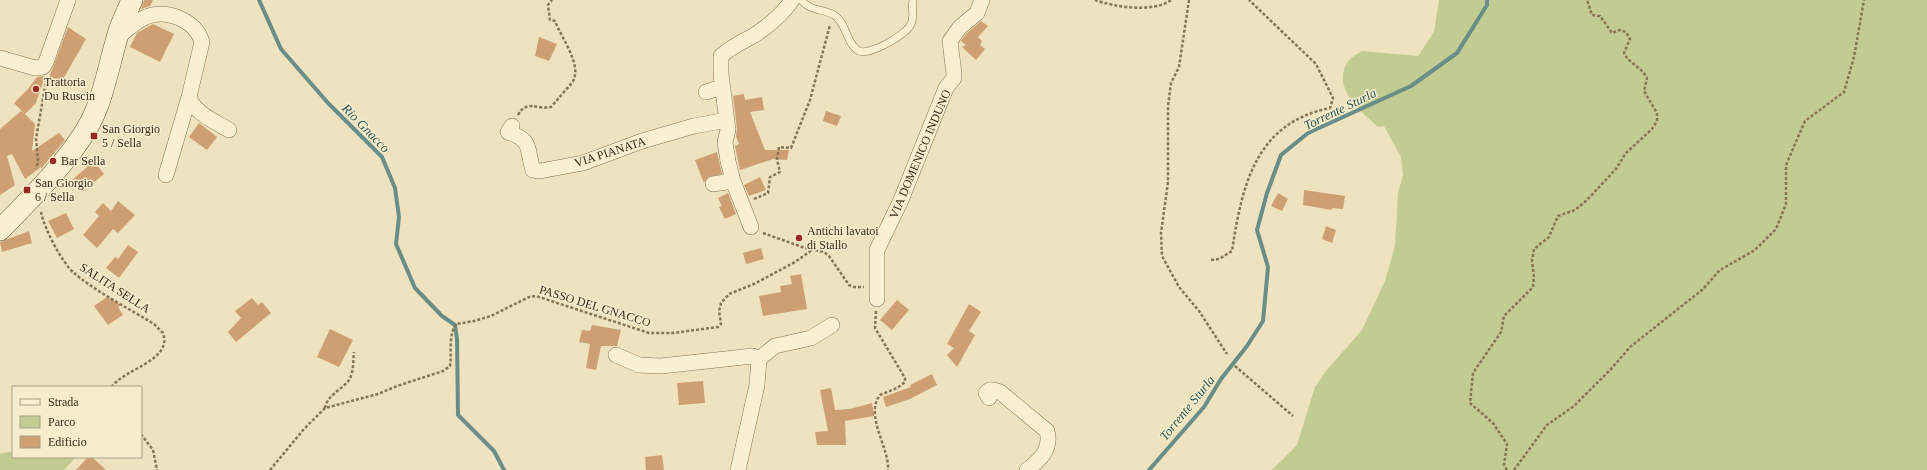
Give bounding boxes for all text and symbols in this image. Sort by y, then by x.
place label: Trattoria Du Ruscin [44,75,95,103]
marker: Trattoria Du Ruscin [31,84,41,94]
water label: Torrente Sturla [1301,85,1379,133]
street label: VIA DOMENICO INDUNO [886,87,954,221]
water label: Rio Gnacco [338,100,393,156]
place label: San Giorgio 5 / Sella [102,122,160,150]
marker: San Giorgio 5 / Sella [89,131,99,141]
street label: VIA PIANATA [573,134,648,170]
place label: Bar Sella [61,154,106,168]
marker: Bar Sella [48,156,58,166]
place label: San Giorgio 6 / Sella [35,176,93,204]
marker: San Giorgio 6 / Sella [22,185,32,195]
place label: Antichi lavatoi di Stallo [807,224,879,252]
marker: Antichi lavatoi di Stallo [794,233,804,243]
street label: SALITA SELLA [77,260,153,316]
street label: PASSO DEL GNACCO [538,282,653,330]
water label: Torrente Sturla [1156,372,1218,443]
legend [12,386,142,458]
text: Strada [48,395,79,409]
text: Parco [48,415,75,429]
text: Edificio [48,435,87,449]

